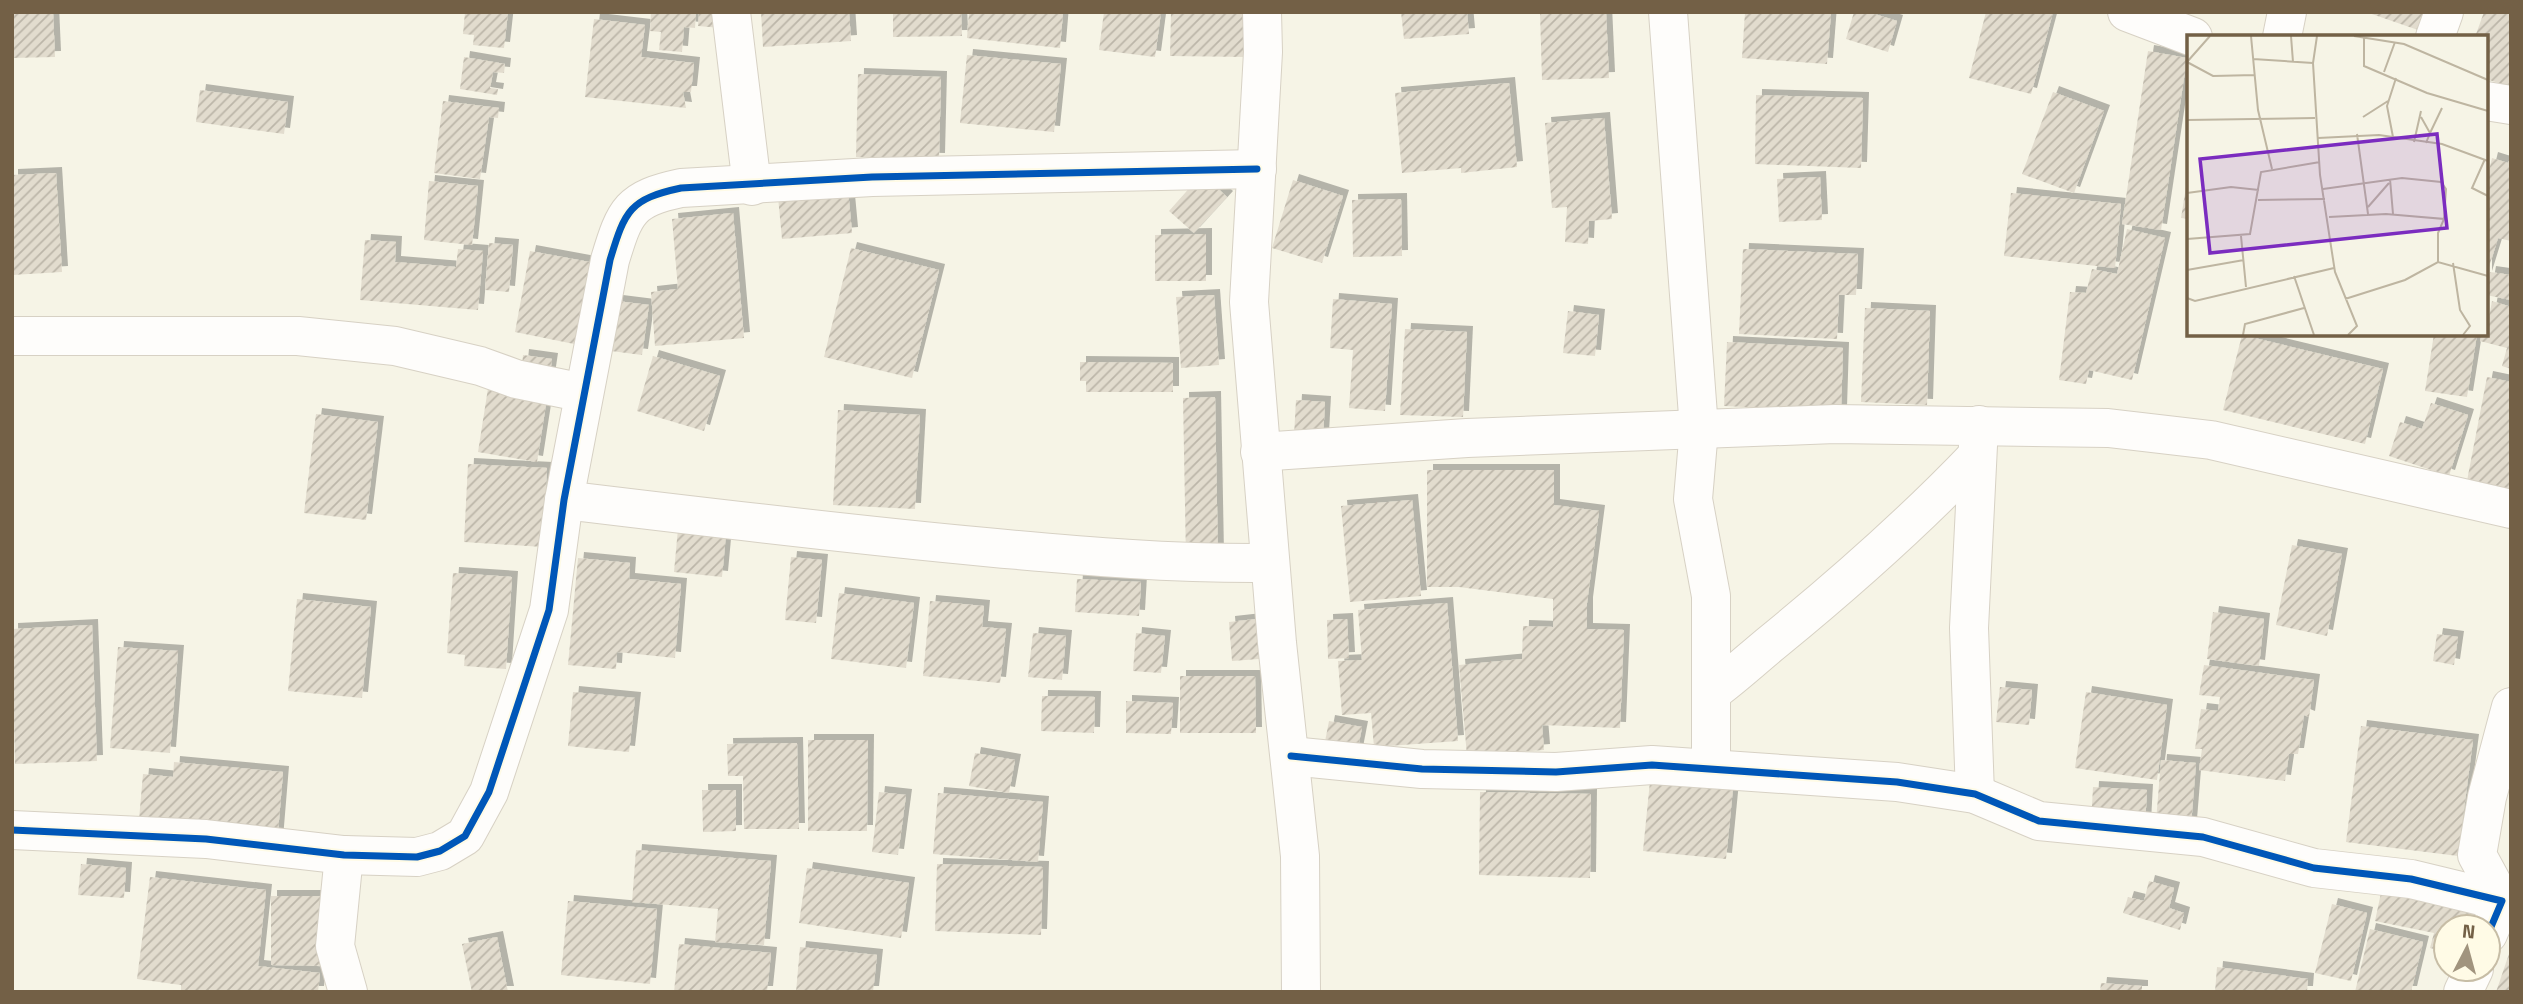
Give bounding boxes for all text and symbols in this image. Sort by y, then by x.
inset map [2187,35,2488,336]
north arrow [2432,913,2502,983]
text: N [2461,915,2477,946]

